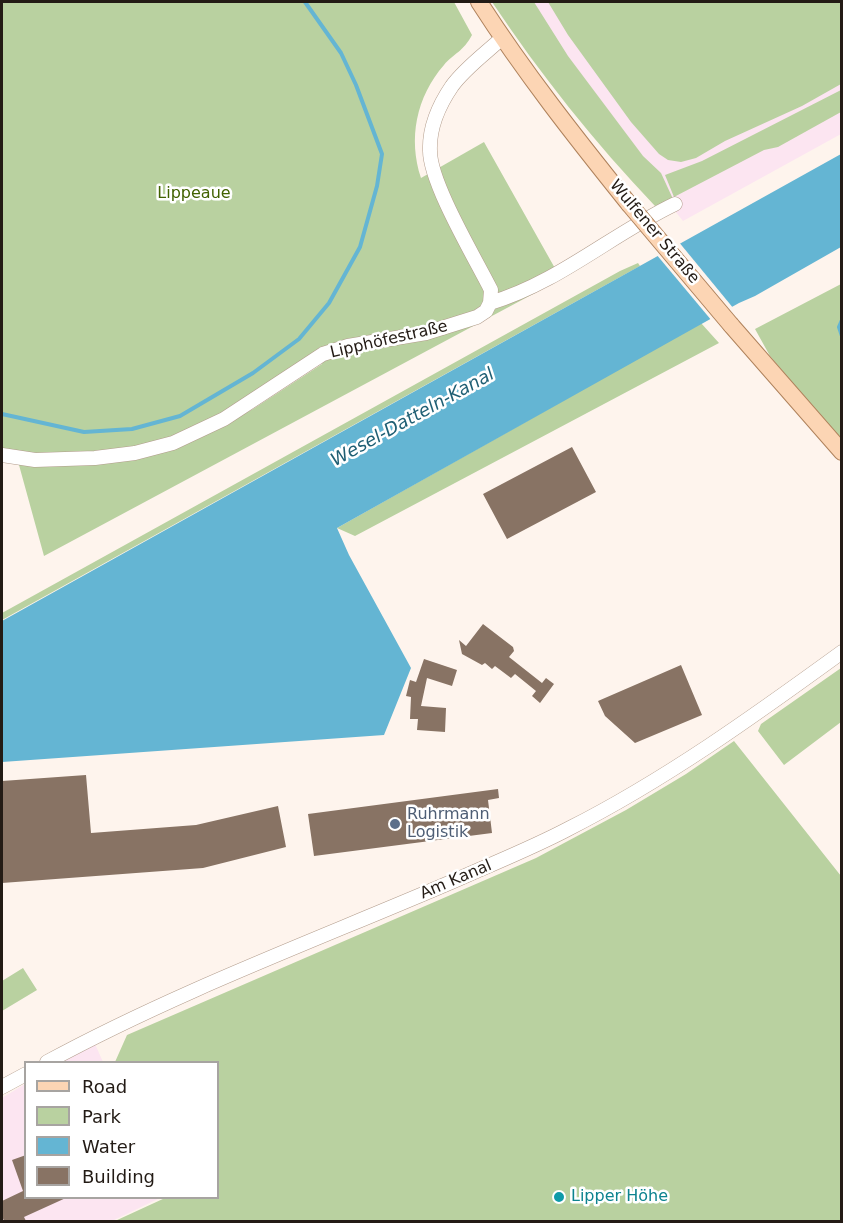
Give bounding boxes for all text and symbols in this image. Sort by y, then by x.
street label: Wulfener Straße [605,176,703,288]
park label: Lippeaue [157,184,231,204]
street label: Lipphöfestraße [328,317,450,363]
water label: Wesel-Datteln-Kanal [328,364,498,472]
place label: Ruhrmann Logistik [407,805,490,843]
marker: Ruhrmann Logistik [388,817,402,831]
street label: Am Kanal [417,856,495,904]
legend [24,1061,219,1199]
text: Road [82,1076,127,1097]
text: Park [82,1106,121,1127]
text: Water [82,1136,135,1157]
text: Building [82,1166,155,1187]
place label: Lipper Höhe [571,1187,668,1207]
marker: Lipper Höhe [552,1190,566,1204]

